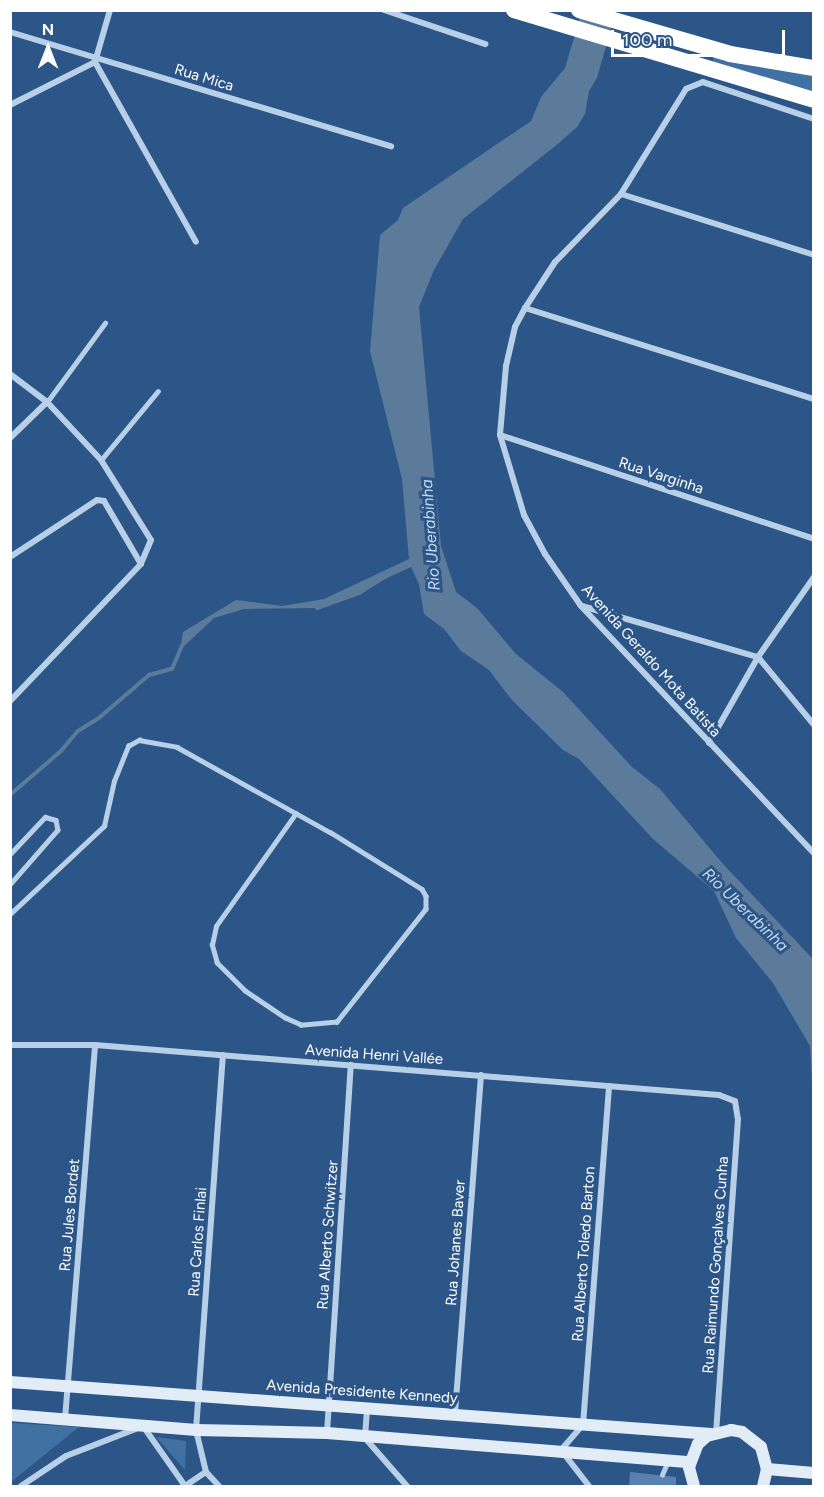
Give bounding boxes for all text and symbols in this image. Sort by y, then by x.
north arrow [18,18,78,78]
scale bar [614,18,788,56]
text: N [42,20,54,39]
text: 100 m [622,29,672,51]
street label: Rua Mica [172,60,236,96]
street label: Rua Varginha [616,454,706,498]
water label: Rio Uberabinha [418,479,444,591]
street label: Avenida Geraldo Mota Batista [578,581,724,741]
water label: Rio Uberabinha [698,864,792,956]
street label: Avenida Henri Vallée [304,1041,444,1069]
street label: Rua Raimundo Gonçalves Cunha [699,1156,733,1374]
street label: Rua Jules Bordet [56,1158,84,1272]
street label: Rua Alberto Schwitzer [314,1160,342,1310]
street label: Rua Alberto Toledo Barton [569,1166,599,1342]
street label: Rua Johanes Baver [443,1179,469,1307]
street label: Rua Carlos Finlai [185,1187,211,1297]
street label: Avenida Presidente Kennedy [266,1376,458,1408]

